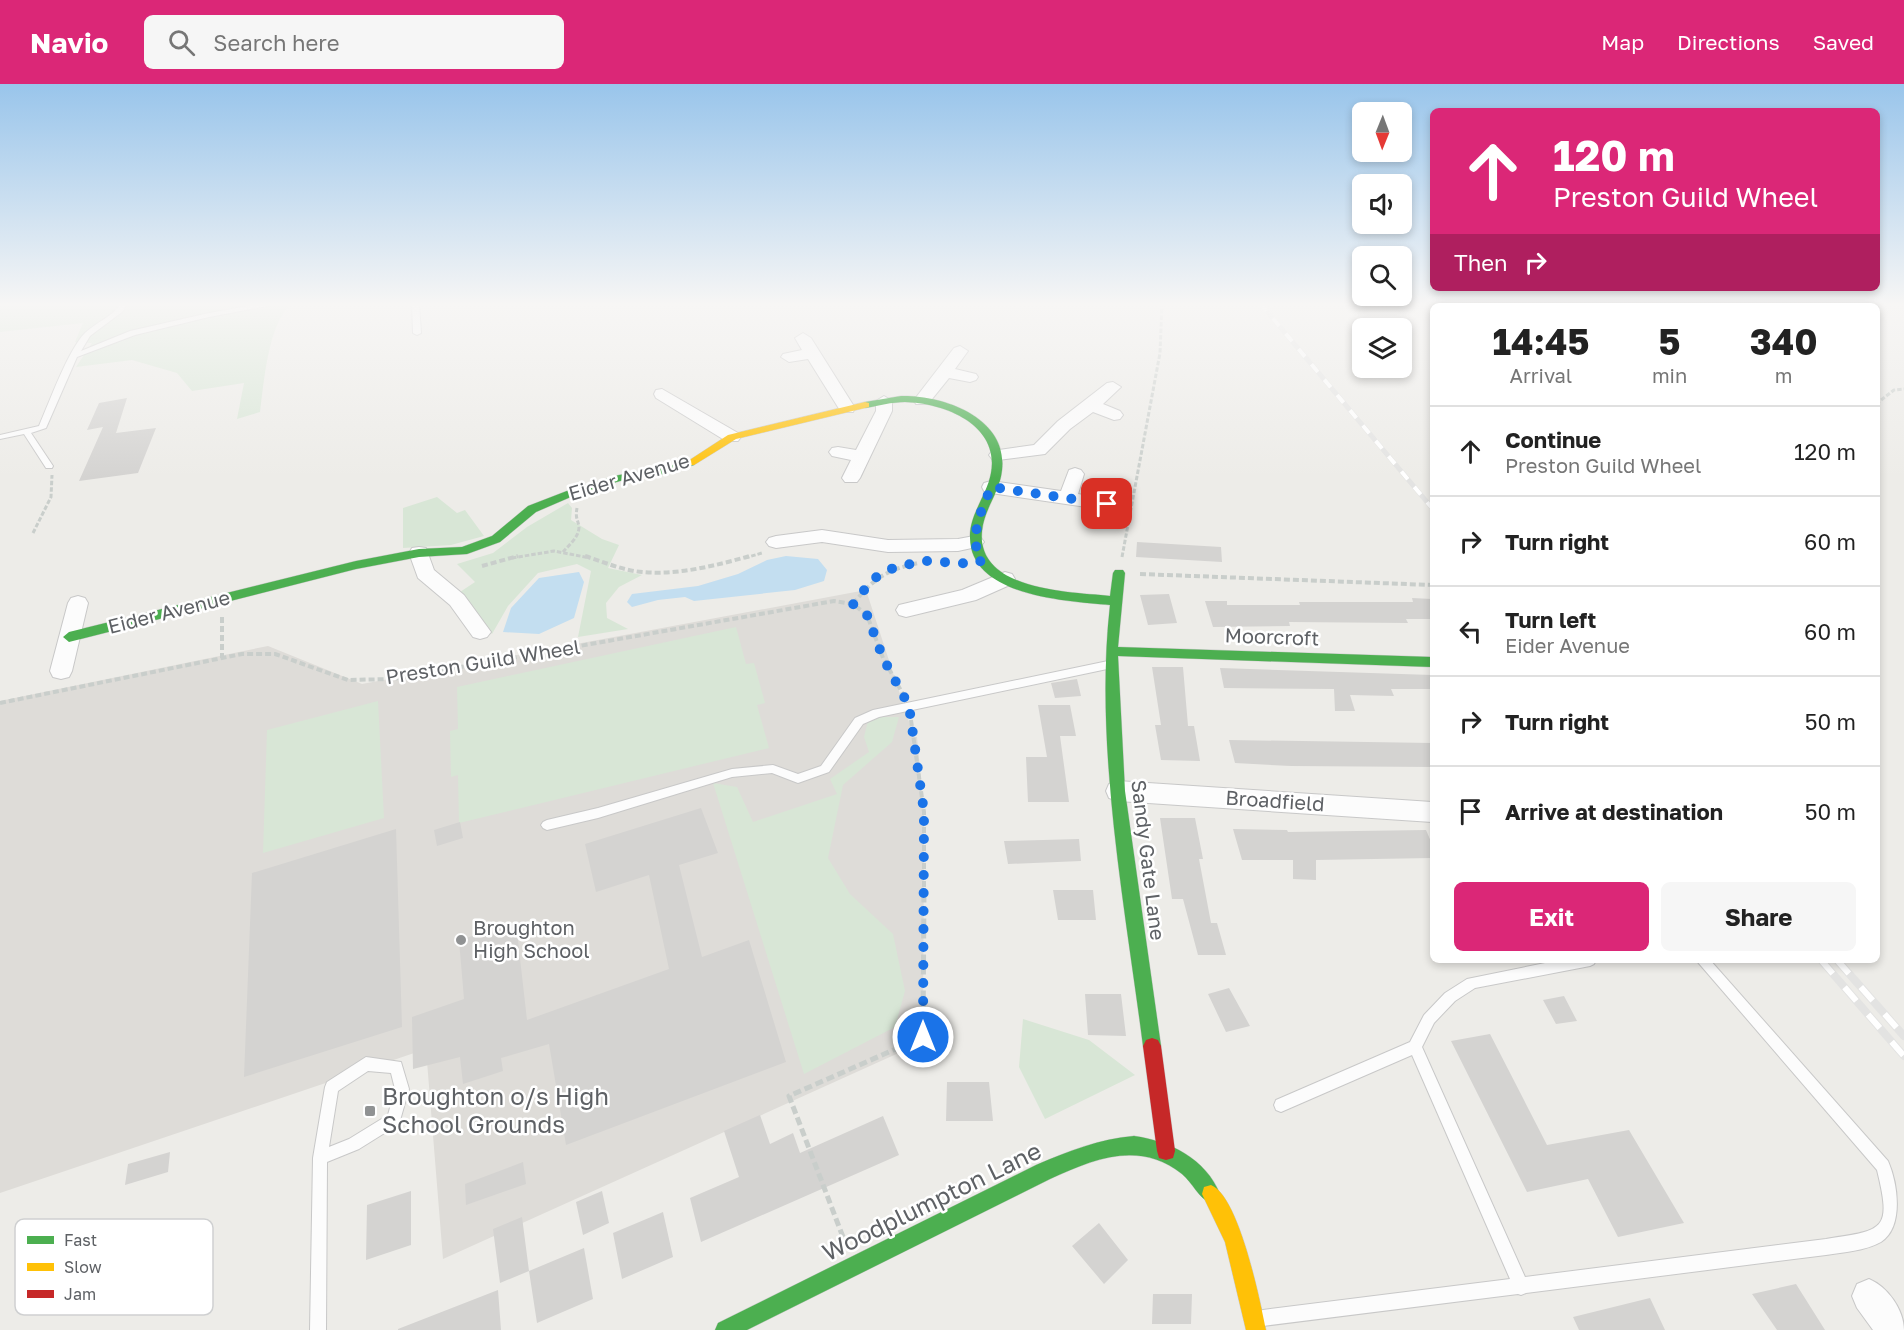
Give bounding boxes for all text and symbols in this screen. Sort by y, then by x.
search box [144,15,564,69]
text: Navio [30,26,108,59]
icon: search [165,26,198,59]
text: Search here [213,29,339,56]
text: Map [1601,29,1644,55]
text: Directions [1677,29,1780,55]
text: Saved [1813,29,1874,55]
north arrow [1352,102,1412,162]
map controls [1352,102,1412,378]
text: 120 m [1553,130,1675,180]
icon: ahead [1454,132,1532,210]
button: sound [1352,174,1412,234]
text: Preston Guild Wheel [1553,181,1818,213]
button: search [1352,246,1412,306]
icon: right [1519,246,1552,279]
text: Then [1454,249,1507,276]
button: layers [1352,318,1412,378]
text: 14:45 [1492,320,1589,363]
text: 5 [1659,320,1681,363]
text: 340 [1750,320,1818,363]
text: Arrival [1510,363,1572,387]
text: min [1652,363,1687,387]
text: m [1775,363,1792,387]
text: Continue [1505,426,1601,453]
icon: ahead [1454,435,1487,468]
text: 120 m [1794,438,1856,465]
street label: Eider Avenue [565,447,692,505]
text: Preston Guild Wheel [1505,453,1701,477]
pin [1081,478,1132,529]
icon: arrive [1090,487,1123,520]
icon: right [1454,525,1487,558]
text: Turn right [1505,528,1609,555]
text: 60 m [1804,528,1856,555]
street label: Eider Avenue [105,584,232,638]
text: Turn left [1505,606,1596,633]
icon: left [1454,615,1487,648]
text: 60 m [1804,618,1856,645]
street label: Moorcroft [1224,622,1320,650]
text: Eider Avenue [1505,633,1630,657]
street label: Preston Guild Wheel [384,634,582,688]
icon: right [1454,705,1487,738]
text: Turn right [1505,708,1609,735]
text: 50 m [1805,708,1856,735]
street label: Sandy Gate Lane [1127,778,1171,941]
street label: Broadfield [1225,785,1325,815]
icon: arrive [1454,795,1487,828]
text: Arrive at destination [1505,798,1723,825]
text: 50 m [1805,798,1856,825]
button: Exit [1454,882,1649,951]
button: Share [1661,882,1856,951]
place label: Broughton High School [473,915,590,962]
marker: Broughton High School [454,933,468,947]
position arrow [891,1005,955,1069]
place label: Broughton o/s High School Grounds [382,1081,609,1138]
marker: Broughton o/s High School Grounds [363,1104,377,1118]
street label: Woodplumpton Lane [817,1135,1045,1266]
legend [15,1219,213,1315]
text: Fast [64,1230,97,1250]
text: Slow [64,1257,102,1277]
text: Jam [64,1284,96,1304]

